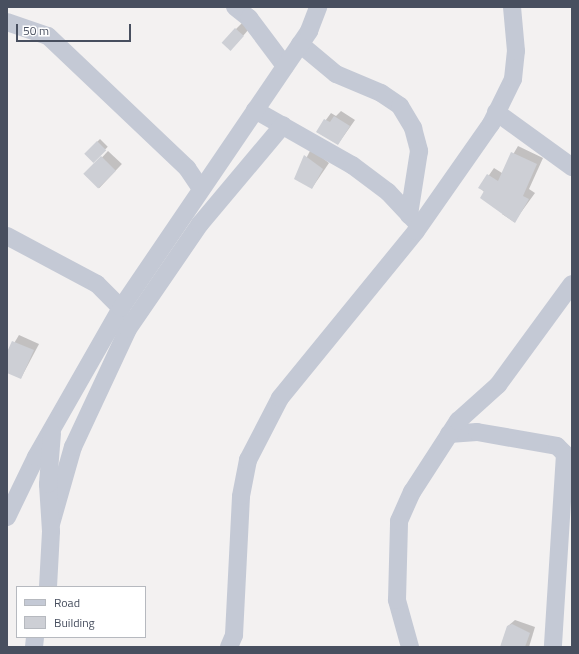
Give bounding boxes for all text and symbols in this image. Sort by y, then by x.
scale bar [18,16,133,42]
text: 50 m [23,21,49,40]
legend [16,586,146,638]
text: Road [54,593,80,612]
text: Building [54,613,95,632]

